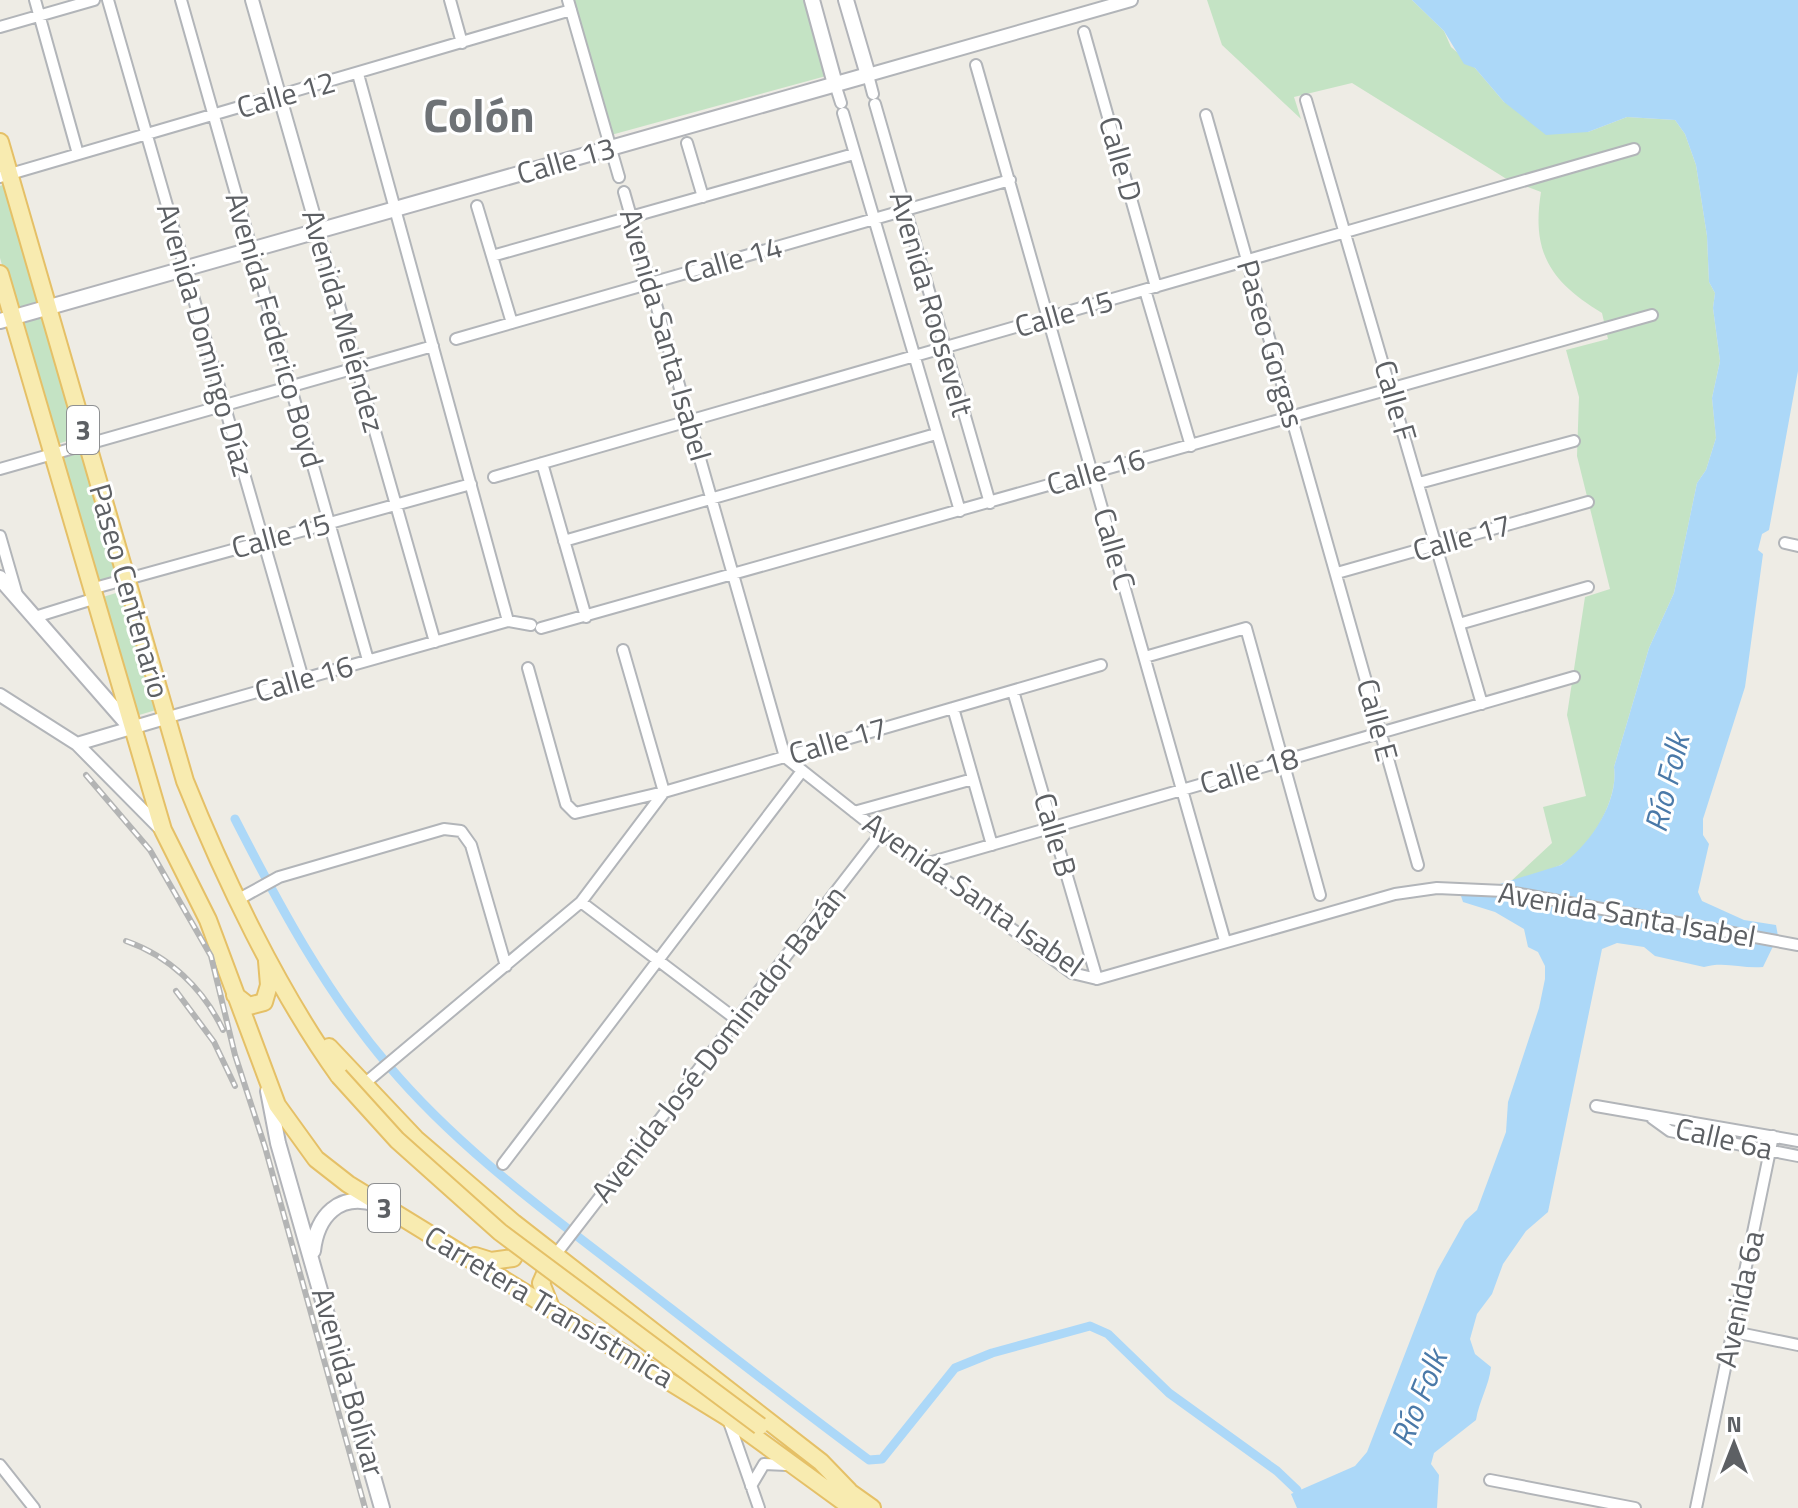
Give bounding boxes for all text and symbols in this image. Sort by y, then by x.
street label: Calle 12 [231,58,340,130]
district label: Colón [423,80,535,150]
street label: Calle D [1087,111,1155,207]
street label: Calle 13 [511,124,620,196]
street label: Avenida Roosevelt [878,186,986,422]
street label: Avenida Federico Boyd [214,187,336,473]
street label: Avenida Domingo Díaz [145,198,267,482]
street label: Avenida Santa Isabel [608,203,724,466]
street label: Avenida Meléndez [290,204,398,438]
street label: Calle 14 [678,223,787,295]
street label: Paseo Gorgas [1225,254,1317,433]
street label: Calle 15 [1009,277,1118,349]
street label: Calle F [1362,355,1429,447]
road number: 3 [67,406,99,454]
street label: Calle 16 [1041,435,1150,507]
street label: Paseo Centenario [77,478,183,703]
street label: Calle 15 [226,500,335,570]
street label: Calle 17 [1407,501,1516,573]
street label: Calle C [1081,502,1149,595]
street label: Calle 16 [249,642,358,714]
street label: Calle E [1345,673,1411,766]
street label: Calle 17 [783,704,892,776]
water label: Río Folk [1631,725,1702,837]
street label: Calle 18 [1194,734,1303,806]
street label: Calle B [1022,787,1090,882]
street label: Avenida Santa Isabel [854,801,1093,988]
street label: Avenida Santa Isabel [1495,869,1759,959]
street label: Avenida José Dominador Bazán [579,875,857,1212]
street label: Calle 6a [1671,1105,1778,1172]
road number: 3 [368,1184,400,1232]
street label: Carretera Transístmica [416,1213,683,1399]
street label: Avenida 6a [1702,1226,1776,1371]
street label: Avenida Bolívar [300,1282,398,1481]
water label: Río Folk [1377,1339,1460,1453]
north arrow [1694,1404,1774,1484]
text: N [1726,1407,1742,1441]

